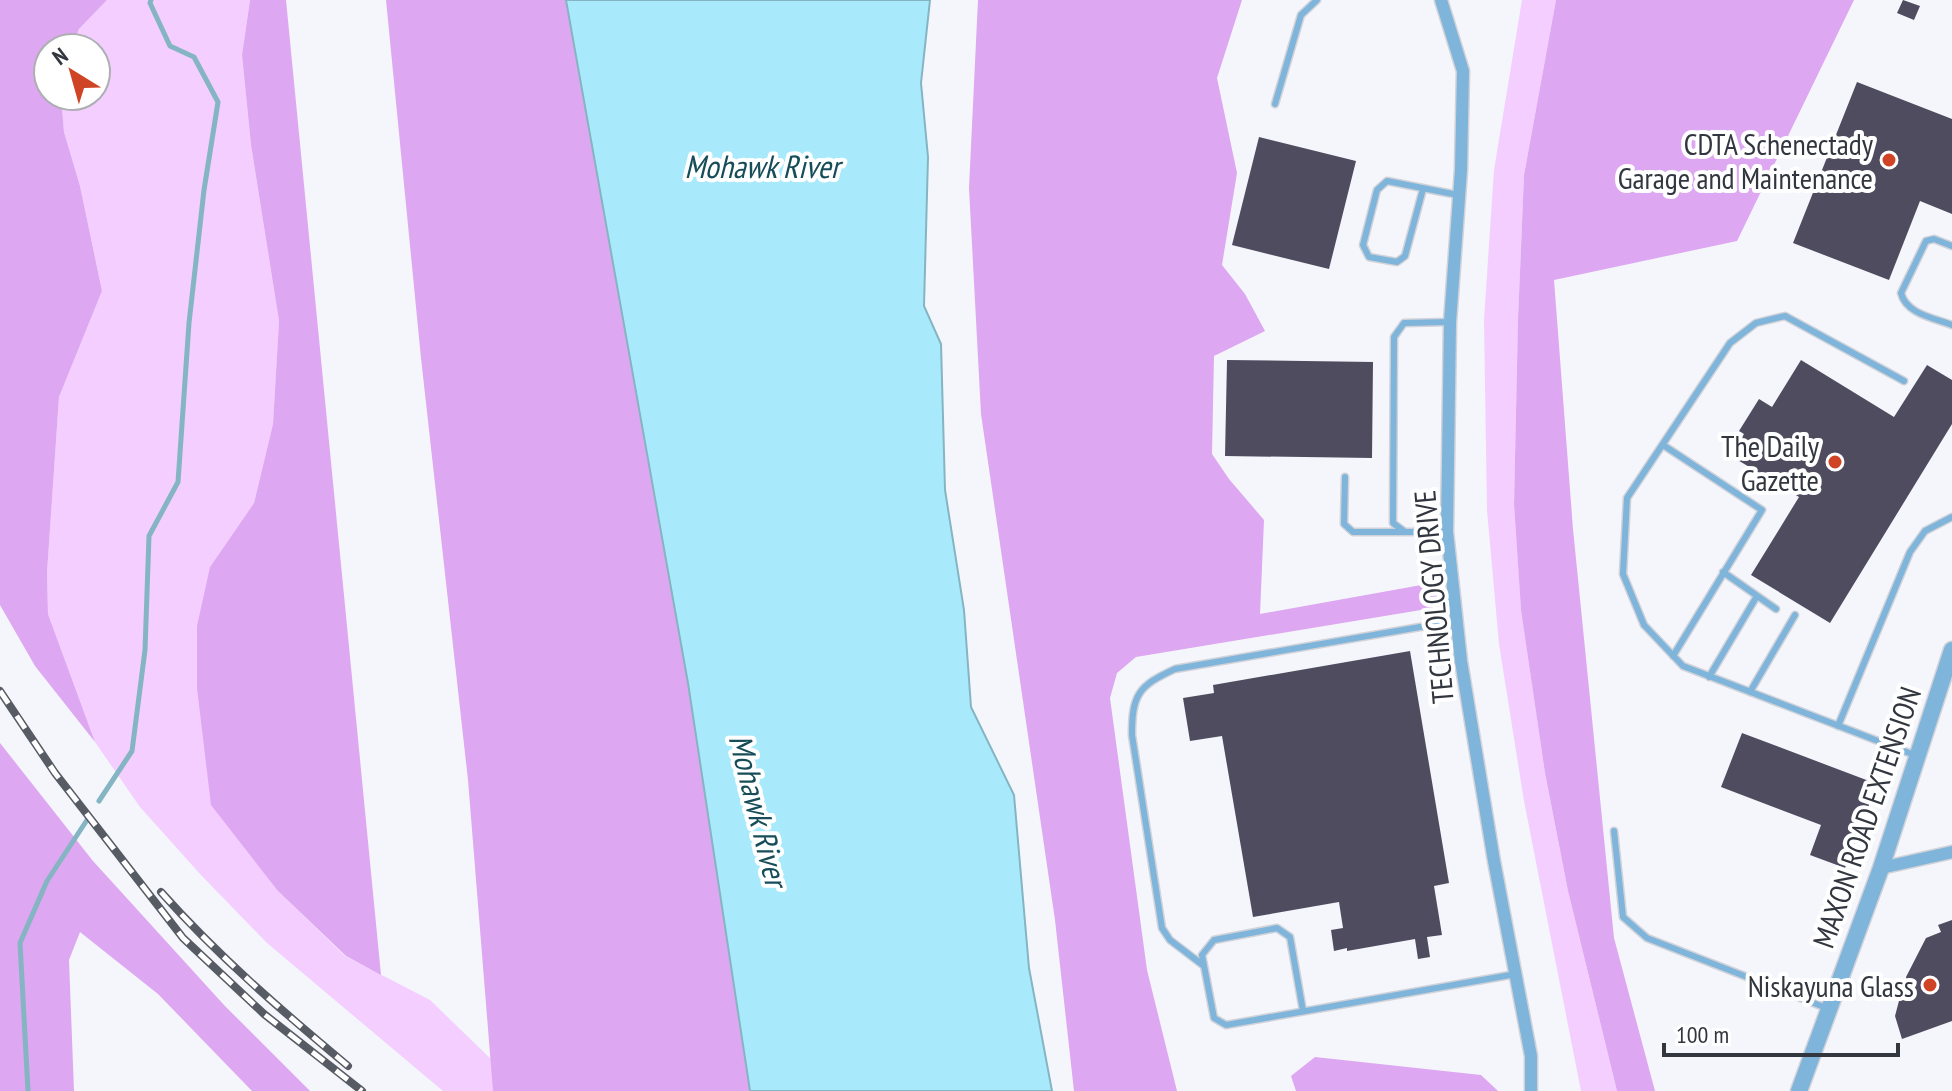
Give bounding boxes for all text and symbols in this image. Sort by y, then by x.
north arrow [32,32,112,112]
text: N [47,41,73,71]
place label: CDTA Schenectady Garage and Maintenance [1618,124,1874,197]
water label: Mohawk River [684,145,844,187]
marker: CDTA Schenectady Garage and Maintenance [1880,151,1898,169]
place label: The Daily Gazette [1721,426,1820,499]
marker: The Daily Gazette [1826,453,1844,471]
street label: TECHNOLOGY DRIVE [1404,489,1462,705]
street label: MAXON ROAD EXTENSION [1803,681,1929,953]
water label: Mohawk River [720,730,799,894]
place label: Niskayuna Glass [1748,966,1914,1005]
marker: Niskayuna Glass [1921,976,1939,994]
scale bar [1664,1007,1898,1057]
text: 100 m [1676,1019,1729,1050]

